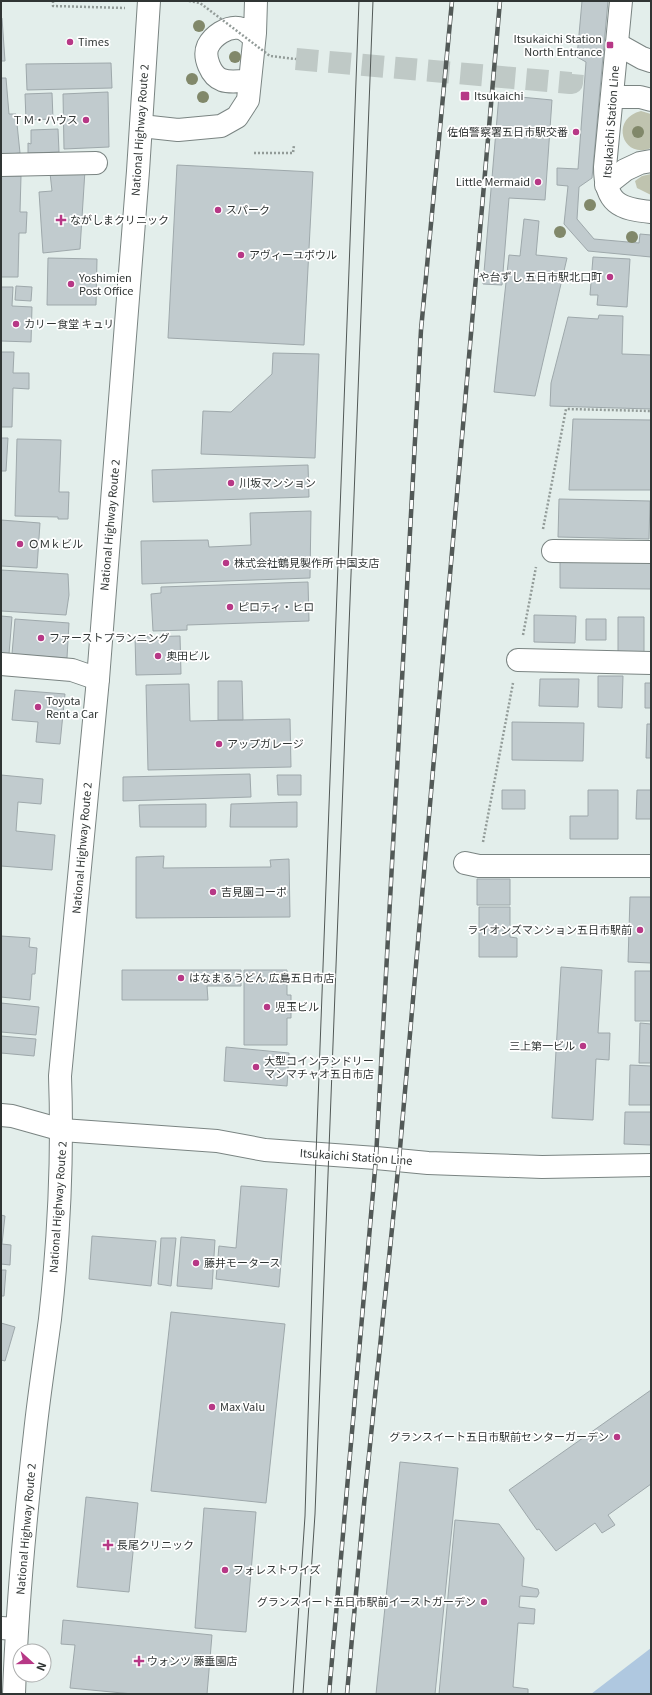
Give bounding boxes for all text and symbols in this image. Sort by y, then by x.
place label: Itsukaichi Station North Entrance [513,30,602,59]
place label: Times [78,33,109,49]
marker: Times [65,37,75,47]
marker: Itsukaichi Station North Entrance [605,40,615,50]
street label: National Highway Route 2 [126,64,152,196]
street label: Itsukaichi Station Line [598,65,622,179]
place label: Itsukaichi [474,87,524,103]
marker: Itsukaichi [459,90,471,102]
place label: ＴＭ・ハウス [12,111,78,127]
marker: ＴＭ・ハウス [81,115,91,125]
place label: 佐伯警察署五日市駅交番 [447,123,568,139]
marker: 佐伯警察署五日市駅交番 [571,127,581,137]
place label: Little Mermaid [456,173,530,189]
marker: Little Mermaid [533,177,543,187]
place label: スパーク [226,201,270,217]
marker: スパーク [213,205,223,215]
place label: ながしまクリニック [70,211,169,227]
marker: ながしまクリニック [55,214,67,226]
place label: アヴィーユボウル [249,246,337,262]
marker: アヴィーユボウル [236,250,246,260]
place label: や台ずし 五日市駅北口町 [479,268,602,284]
place label: Yoshimien Post Office [78,269,133,298]
marker: や台ずし 五日市駅北口町 [605,272,615,282]
marker: Yoshimien Post Office [66,279,76,289]
place label: カリー食堂 キュリ [24,315,114,331]
marker: カリー食堂 キュリ [11,319,21,329]
street label: National Highway Route 2 [95,458,123,591]
place label: 川坂マンション [239,474,316,490]
marker: 川坂マンション [226,478,236,488]
place label: ＯＭｋビル [28,535,83,551]
marker: ＯＭｋビル [15,539,25,549]
place label: 株式会社鶴見製作所 中国支店 [234,554,379,570]
marker: 株式会社鶴見製作所 中国支店 [221,558,231,568]
place label: ピロティ・ヒロ [238,598,314,614]
marker: ピロティ・ヒロ [225,602,235,612]
place label: ファーストプランニング [49,629,169,645]
marker: ファーストプランニング [36,633,46,643]
place label: 奥田ビル [166,647,210,663]
marker: 奥田ビル [153,651,163,661]
place label: Toyota Rent a Car [46,692,99,721]
marker: Toyota Rent a Car [33,702,43,712]
place label: アップガレージ [227,735,304,751]
marker: アップガレージ [214,739,224,749]
street label: National Highway Route 2 [67,781,95,914]
place label: 吉見園コーポ [221,883,287,899]
marker: 吉見園コーポ [208,887,218,897]
place label: ライオンズマンション五日市駅前 [467,921,632,937]
marker: ライオンズマンション五日市駅前 [635,925,645,935]
place label: はなまるうどん 広島五日市店 [189,969,334,985]
marker: はなまるうどん 広島五日市店 [176,973,186,983]
place label: 児玉ビル [275,998,319,1014]
marker: 児玉ビル [262,1002,272,1012]
place label: 三上第一ビル [509,1037,575,1053]
marker: 三上第一ビル [578,1041,588,1051]
place label: 大型コインランドリー マンマチャオ五日市店 [264,1052,374,1081]
marker: 大型コインランドリー マンマチャオ五日市店 [251,1062,261,1072]
street label: National Highway Route 2 [44,1141,70,1273]
street label: Itsukaichi Station Line [299,1144,413,1168]
place label: 藤井モータース [204,1254,280,1270]
marker: 藤井モータース [191,1258,201,1268]
place label: Max Valu [220,1398,265,1414]
marker: Max Valu [207,1402,217,1412]
place label: グランスイート五日市駅前センターガーデン [389,1428,609,1444]
marker: グランスイート五日市駅前センターガーデン [612,1432,622,1442]
street label: National Highway Route 2 [11,1462,39,1595]
place label: 長尾クリニック [117,1536,194,1552]
marker: 長尾クリニック [102,1539,114,1551]
place label: フォレストワイズ [233,1561,321,1577]
marker: フォレストワイズ [220,1565,230,1575]
place label: グランスイート五日市駅前イーストガーデン [257,1593,476,1609]
marker: グランスイート五日市駅前イーストガーデン [479,1597,489,1607]
north arrow [12,1643,52,1683]
place label: ウォンツ 藤垂園店 [147,1652,237,1668]
marker: ウォンツ 藤垂園店 [134,1656,144,1666]
text: N [33,1660,51,1674]

